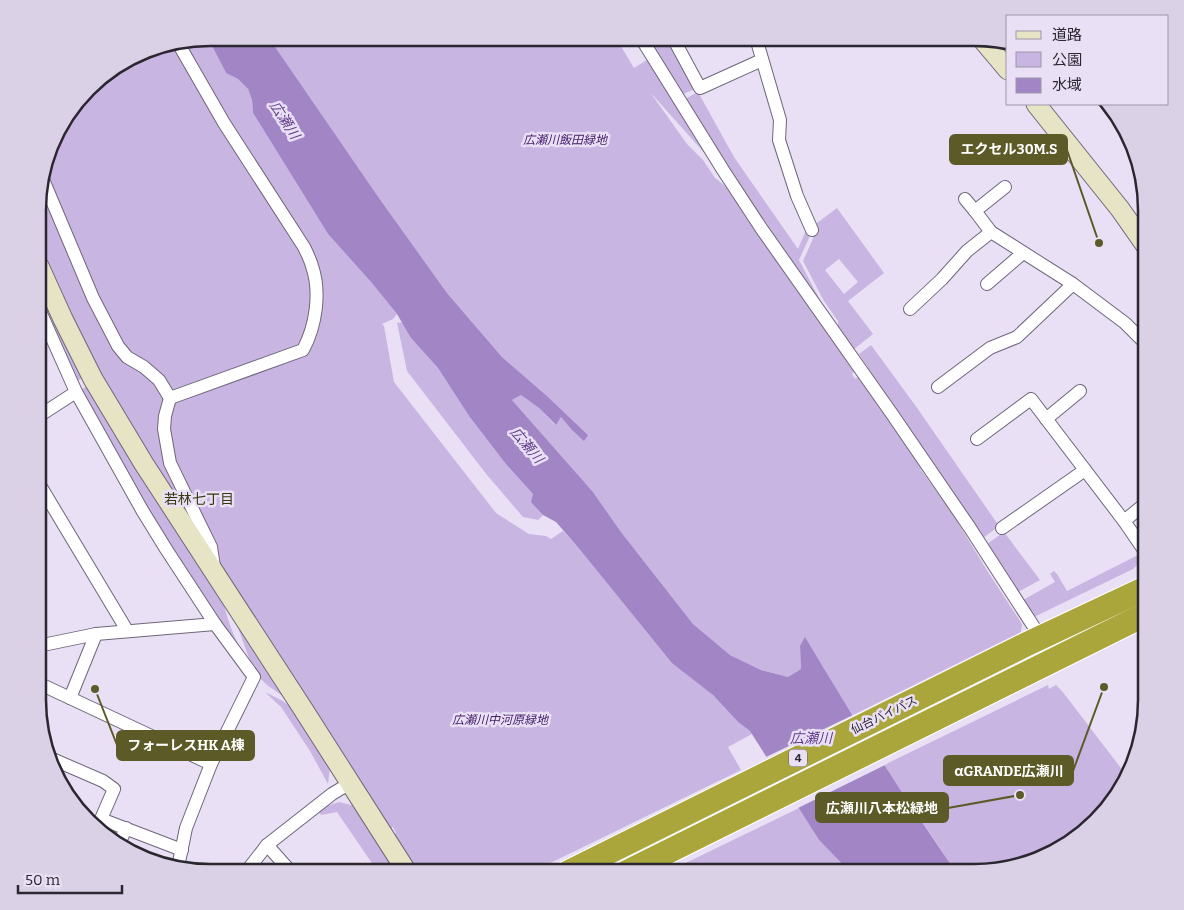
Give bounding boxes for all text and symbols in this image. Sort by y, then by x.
legend [1006,15,1169,105]
text: 道路 [1052,26,1082,44]
text: 公園 [1052,51,1082,69]
text: 水域 [1052,76,1082,94]
water label: 広瀬川 [266,98,304,144]
park label: 広瀬川飯田緑地 [523,133,609,147]
callout: エクセル30M.S [950,135,1067,164]
text: エクセル30M.S [961,141,1057,158]
water label: 広瀬川 [507,424,548,468]
district label: 若林七丁目 [164,491,234,508]
street label: 仙台バイパス [849,693,919,737]
park label: 広瀬川中河原緑地 [452,713,550,727]
water label: 広瀬川 [790,730,834,747]
callout: フォーレスHK A棟 [117,731,254,760]
text: フォーレスHK A棟 [127,737,245,754]
road number: 4 [789,750,807,766]
callout: αGRANDE広瀬川 [944,756,1073,785]
text: αGRANDE広瀬川 [954,763,1064,780]
callout: 広瀬川八本松緑地 [816,793,948,822]
text: 広瀬川八本松緑地 [826,800,938,817]
scale bar [18,862,121,894]
text: 50 m [25,871,61,889]

